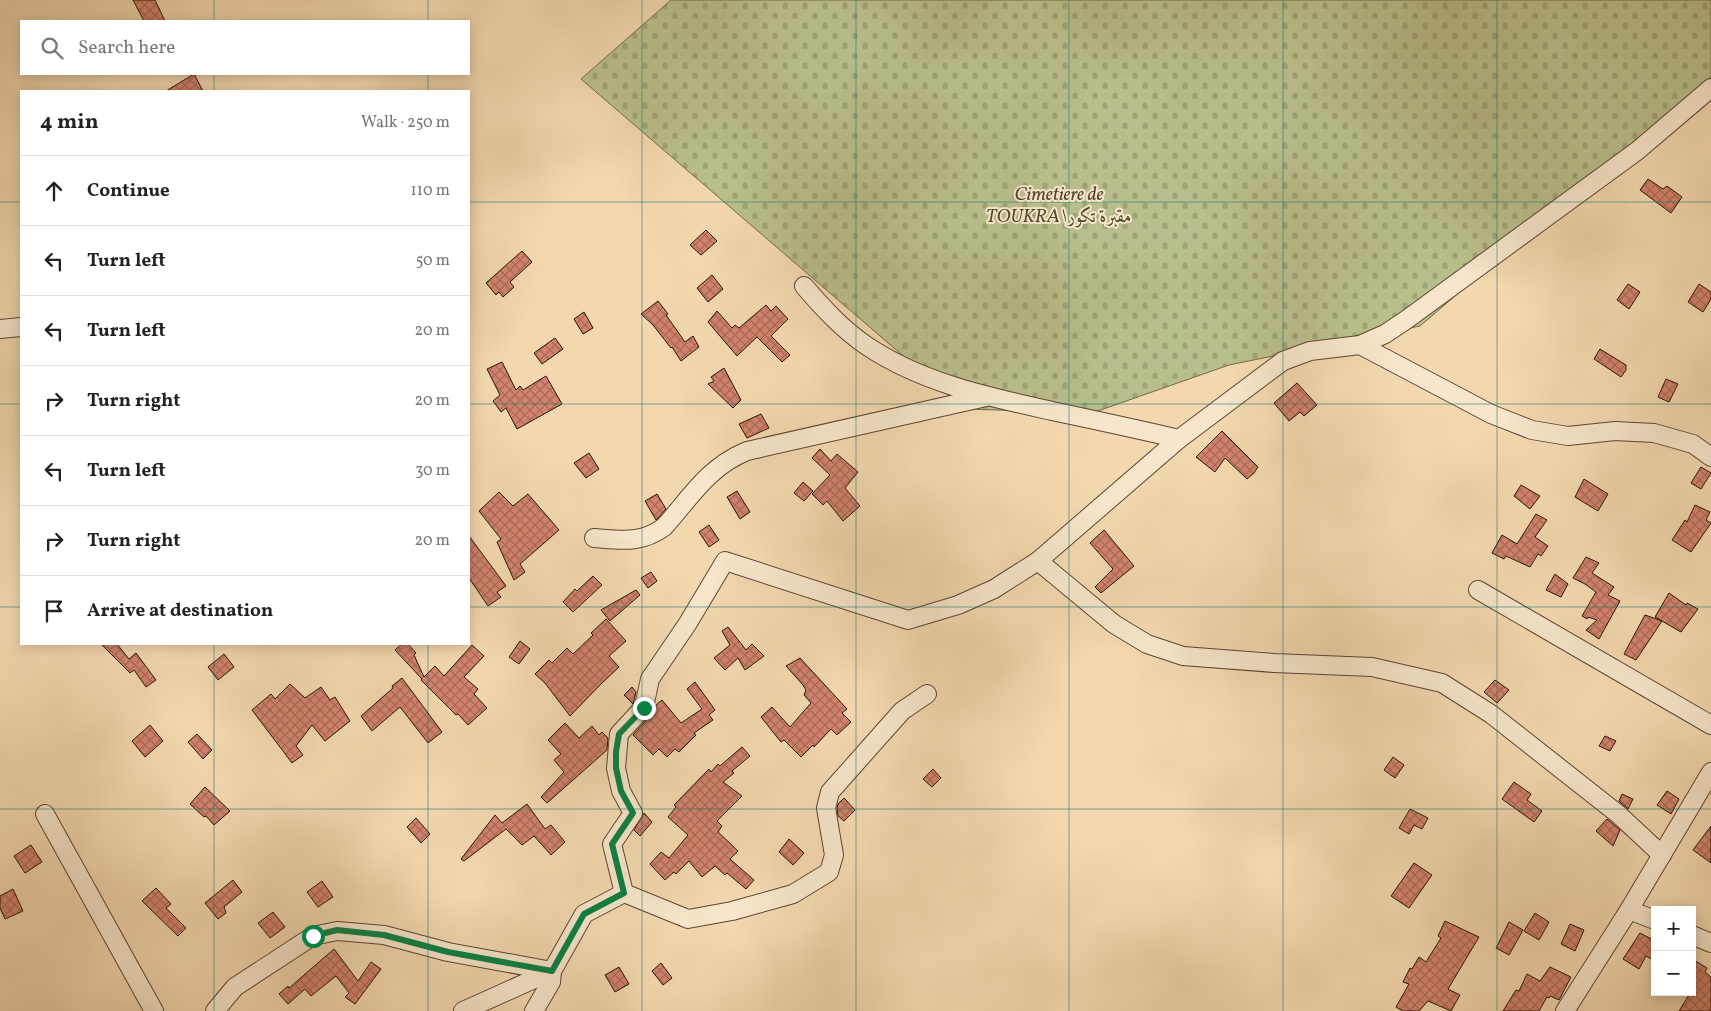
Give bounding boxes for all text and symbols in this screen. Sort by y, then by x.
search box [20,20,470,75]
icon: search [38,34,66,62]
text: Search here [78,35,175,61]
text: 4 min [40,108,99,137]
text: Walk · 250 m [361,112,450,134]
icon: ahead [40,177,68,205]
text: Continue [87,178,170,204]
text: 110 m [411,180,450,202]
park label: Cimetiere de TOUKRA مقبرة تكورا [986,182,1132,230]
icon: left [40,247,68,275]
text: Turn left [87,248,166,274]
text: 50 m [416,250,450,272]
icon: left [40,317,68,345]
text: Turn left [87,318,166,344]
text: 20 m [415,320,450,342]
icon: right [40,387,68,415]
text: Turn right [87,388,180,414]
text: 20 m [415,390,450,412]
icon: left [40,457,68,485]
text: Turn left [87,458,166,484]
text: 30 m [415,460,450,482]
icon: right [40,527,68,555]
text: Turn right [87,528,180,554]
text: 20 m [415,530,450,552]
icon: arrive [40,597,68,625]
text: Arrive at destination [87,598,273,624]
route end [633,697,656,720]
map controls [1651,906,1696,996]
button: + [1651,906,1696,951]
route start [302,925,325,948]
button: − [1651,951,1696,996]

